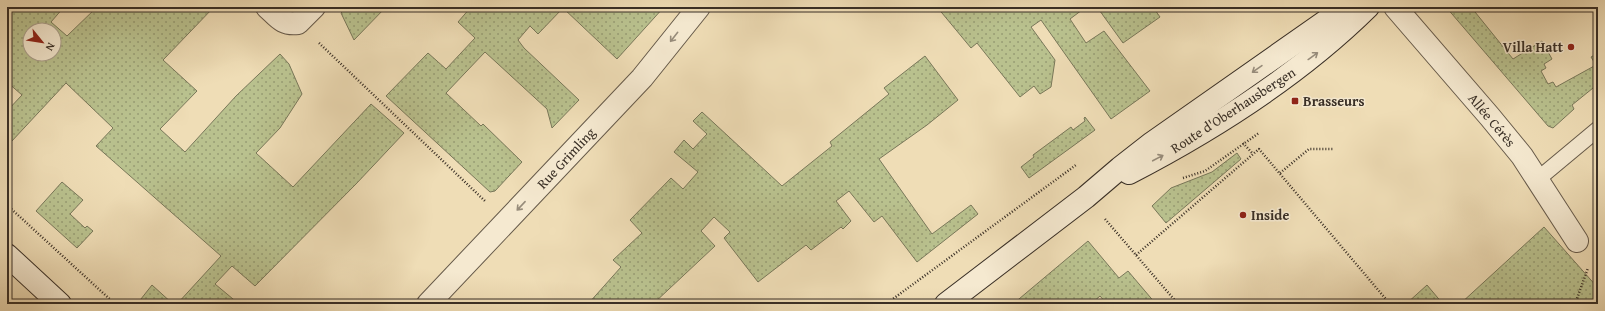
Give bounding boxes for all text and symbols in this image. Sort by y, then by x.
north arrow [22,22,62,62]
one-way arrow [670,32,679,43]
place label: Villa Hatt [1503,37,1564,57]
text: N [42,40,59,55]
marker: Villa Hatt [1566,42,1576,52]
one-way arrow [1307,52,1318,60]
street label: Route d'Oberhausbergen [1167,62,1299,158]
one-way arrow [1252,65,1263,73]
street label: Allée Cérès [1464,89,1520,151]
place label: Brasseurs [1303,91,1365,111]
marker: Brasseurs [1290,96,1300,106]
street label: Rue Grimling [532,123,600,193]
one-way arrow [1151,154,1163,161]
one-way arrow [516,201,526,211]
place label: Inside [1251,205,1289,225]
marker: Inside [1238,210,1248,220]

